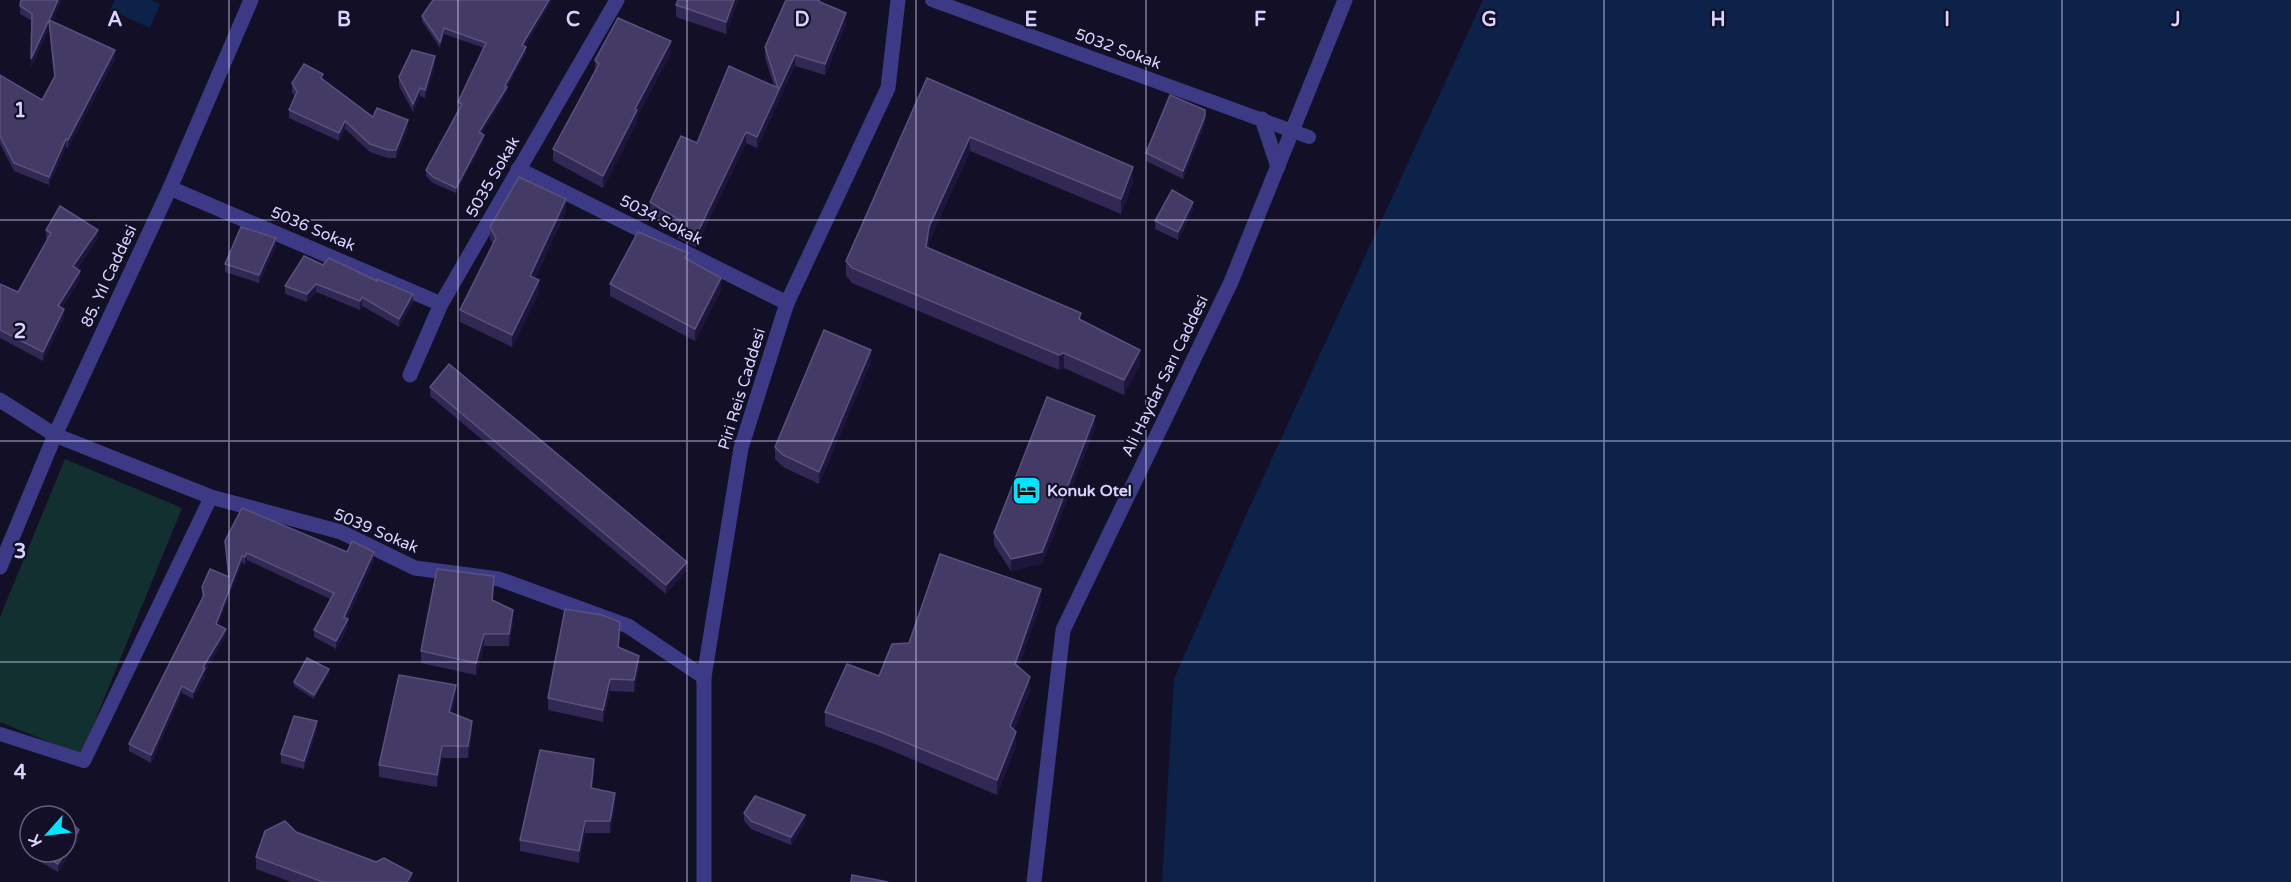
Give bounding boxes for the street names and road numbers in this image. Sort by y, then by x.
street label: 5032 Sokak [1072,24,1164,74]
street label: 5035 Sokak [462,133,524,221]
street label: 5034 Sokak [616,191,706,250]
street label: 5036 Sokak [268,202,359,256]
street label: 85. Yıl Caddesi [77,222,141,330]
street label: Ali Haydar Sarı Caddesi [1117,292,1213,460]
street label: Piri Reis Caddesi [714,326,770,452]
street label: 5039 Sokak [331,504,422,558]

